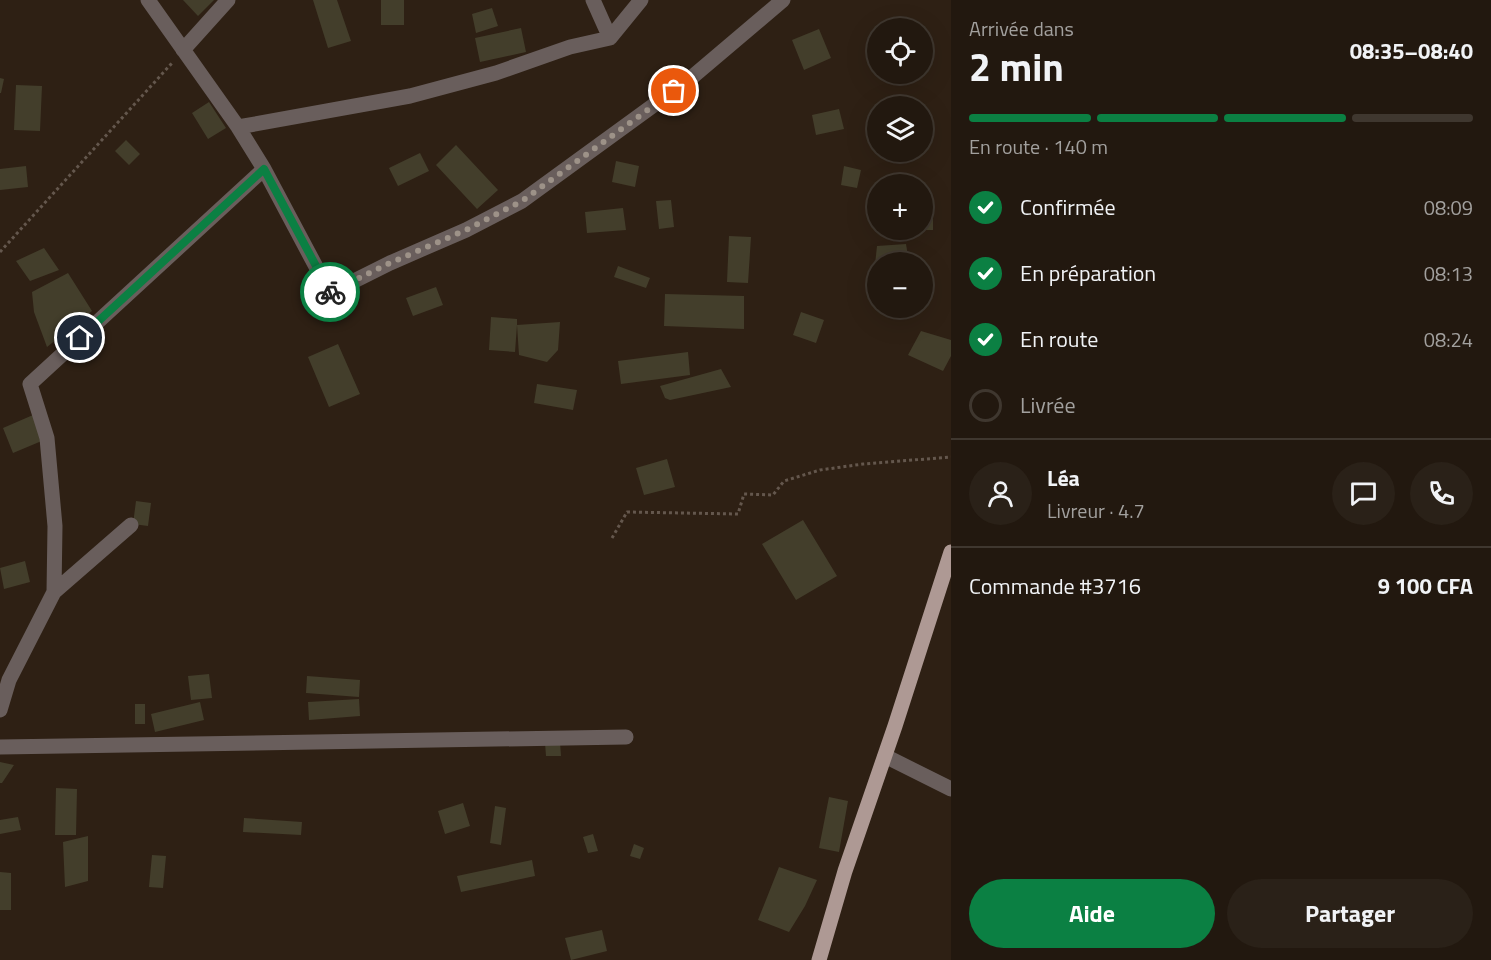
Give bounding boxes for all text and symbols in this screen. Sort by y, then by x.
text: Arrivée dans [969,13,1074,44]
map controls [867,18,933,318]
button: locate [867,18,933,84]
text: 08:35–08:40 [1350,34,1473,68]
text: 2 min [969,37,1064,96]
pin [648,65,699,116]
icon: bag [657,74,690,107]
button: layers [867,96,933,162]
text: En route · 140 m [969,131,1108,162]
button: + [867,174,933,240]
text: Confirmée [1020,190,1116,224]
icon: check [969,191,1002,224]
text: 08:09 [1424,192,1473,223]
button: − [867,252,933,318]
text: En préparation [1020,256,1156,290]
icon: check [969,257,1002,290]
text: 08:13 [1424,258,1473,289]
courier [300,262,360,322]
icon: bike [314,276,347,309]
pin [54,312,105,363]
icon: home [63,321,96,354]
text: En route [1020,322,1098,356]
icon: check [969,323,1002,356]
text: 08:24 [1424,324,1473,355]
text: Livrée [1020,388,1076,422]
text: Léa [1047,461,1080,495]
button: person [969,462,1032,525]
button: chat [1332,462,1395,525]
button: phone [1410,462,1473,525]
text: Livreur · 4.7 [1047,495,1145,526]
text: Commande #3716 [969,569,1141,603]
text: 9 100 CFA [1378,569,1473,603]
button: Aide [969,879,1215,948]
button: Partager [1227,879,1473,948]

